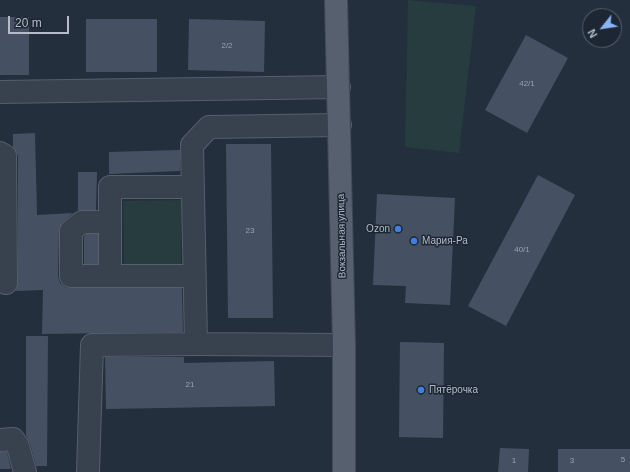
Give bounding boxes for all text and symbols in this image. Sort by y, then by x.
scale bar [10,8,71,34]
north arrow [582,8,622,48]
text: 20 m [15,16,42,30]
text: N [585,27,600,40]
house number: 2/2 [221,41,233,51]
house number: 42/1 [519,79,535,89]
street label: Вокзальная улица [335,194,349,278]
place label: Ozon [366,223,390,235]
marker: Ozon [393,224,403,234]
house number: 23 [246,226,254,236]
place label: Мария-Ра [422,235,468,247]
marker: Мария-Ра [409,236,419,246]
house number: 40/1 [514,245,530,255]
house number: 21 [186,380,194,390]
place label: Пятёрочка [429,384,478,396]
marker: Пятёрочка [416,385,426,395]
house number: 5 [621,455,625,465]
house number: 1 [512,456,516,466]
house number: 3 [570,456,574,466]

